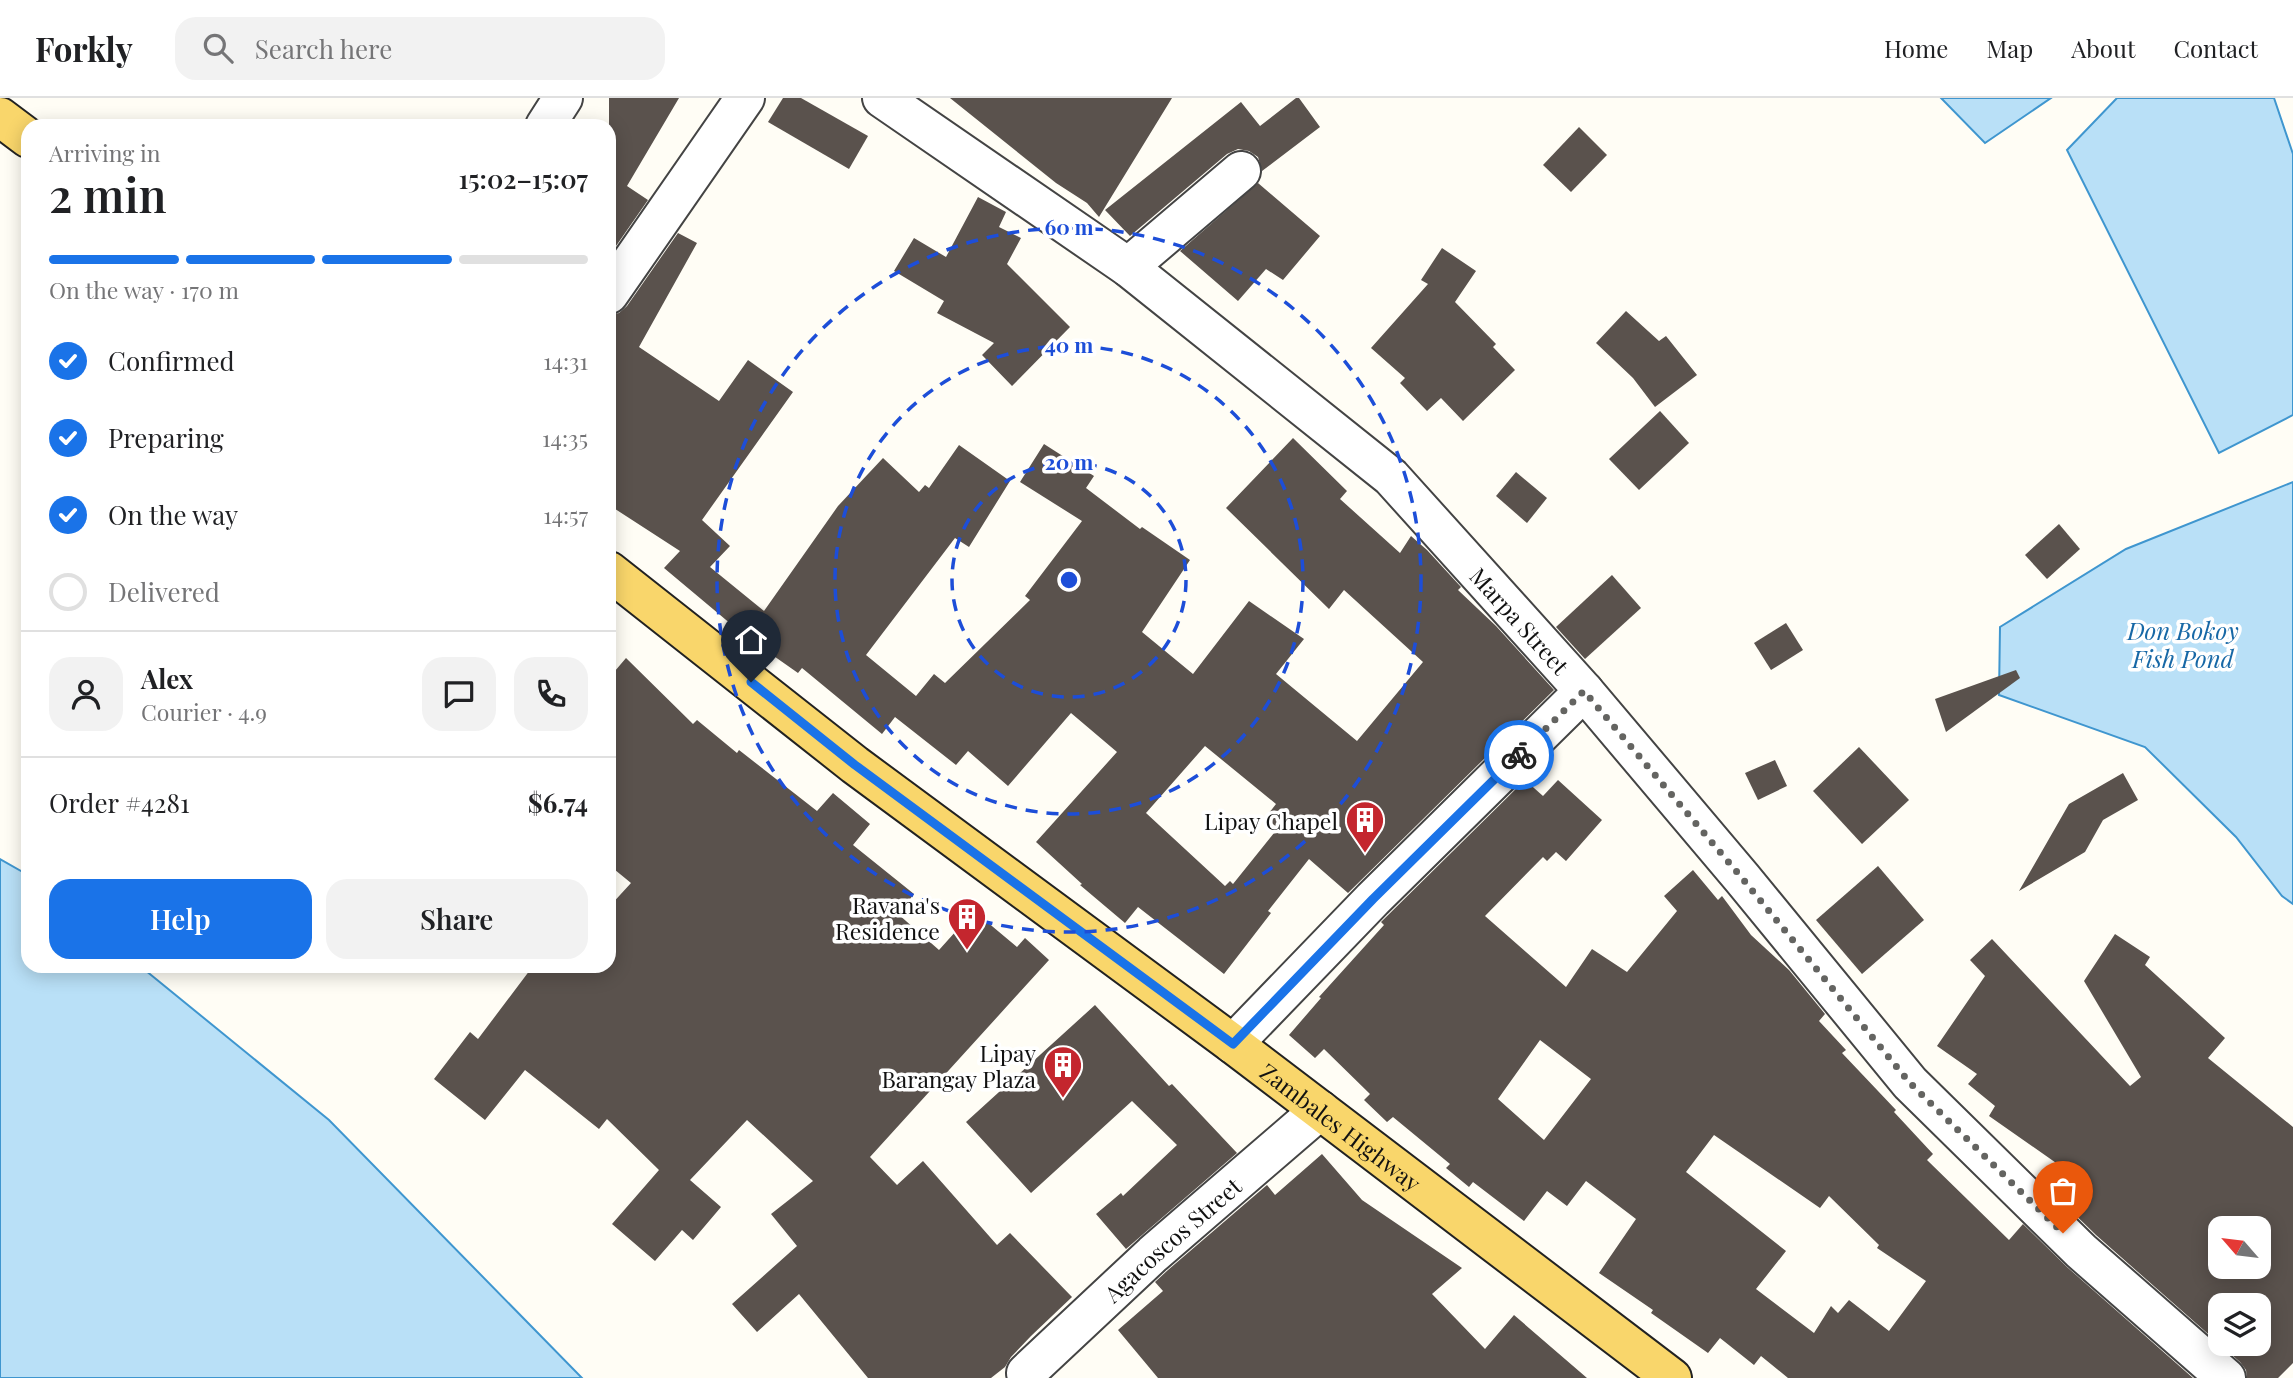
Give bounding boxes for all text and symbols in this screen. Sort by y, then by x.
search box [175,17,665,80]
text: Forkly [35,26,133,70]
icon: search [199,29,237,67]
text: Search here [255,31,392,66]
text: Home [1884,32,1948,64]
text: Map [1986,32,2033,64]
text: About [2071,32,2135,64]
text: Contact [2173,32,2258,64]
text: Arriving in [49,137,161,168]
text: 15:02–15:07 [458,161,588,196]
text: 2 min [49,163,167,225]
text: 60 m [1044,212,1094,240]
text: On the way · 170 m [49,274,239,305]
text: 40 m [1045,330,1093,358]
icon: check [49,342,87,380]
text: Confirmed [108,343,235,378]
text: 14:31 [543,345,588,376]
icon: check [49,419,87,457]
text: Preparing [108,420,224,455]
text: 14:35 [542,422,588,453]
text: 20 m [1045,447,1093,475]
icon: check [49,496,87,534]
text: On the way [108,497,238,532]
text: 14:57 [543,499,588,530]
street label: Marpa Street [1464,560,1577,681]
centre of rings [1057,568,1081,592]
text: Delivered [108,574,220,609]
pin [721,610,781,682]
water label: Don Bokoy Fish Pond [2126,614,2239,674]
icon: home [732,621,770,659]
button: person [49,657,123,731]
button: chat [422,657,496,731]
button: phone [514,657,588,731]
text: Alex [141,661,193,696]
text: Courier · 4.9 [141,696,267,727]
courier [1484,720,1554,790]
icon: bike [1500,736,1538,774]
text: Order #4281 [49,785,190,820]
text: $6.74 [528,785,588,820]
building icon: Lipay Chapel [1344,799,1386,854]
place label: Lipay Chapel [1204,805,1338,836]
button: Help [49,879,312,959]
button: Share [326,879,588,959]
place label: Ravana's Residence [835,889,940,946]
building icon: Ravana's Residence [946,896,988,951]
place label: Lipay Barangay Plaza [881,1037,1037,1094]
building icon: Lipay Barangay Plaza [1042,1044,1084,1099]
street label: Zambales Highway [1255,1055,1428,1198]
pin [2033,1161,2093,1233]
street label: Agacoscos Street [1096,1169,1248,1309]
icon: bag [2044,1172,2082,1210]
north arrow [2208,1216,2272,1279]
map controls [2208,1216,2271,1356]
button: layers [2208,1293,2271,1356]

